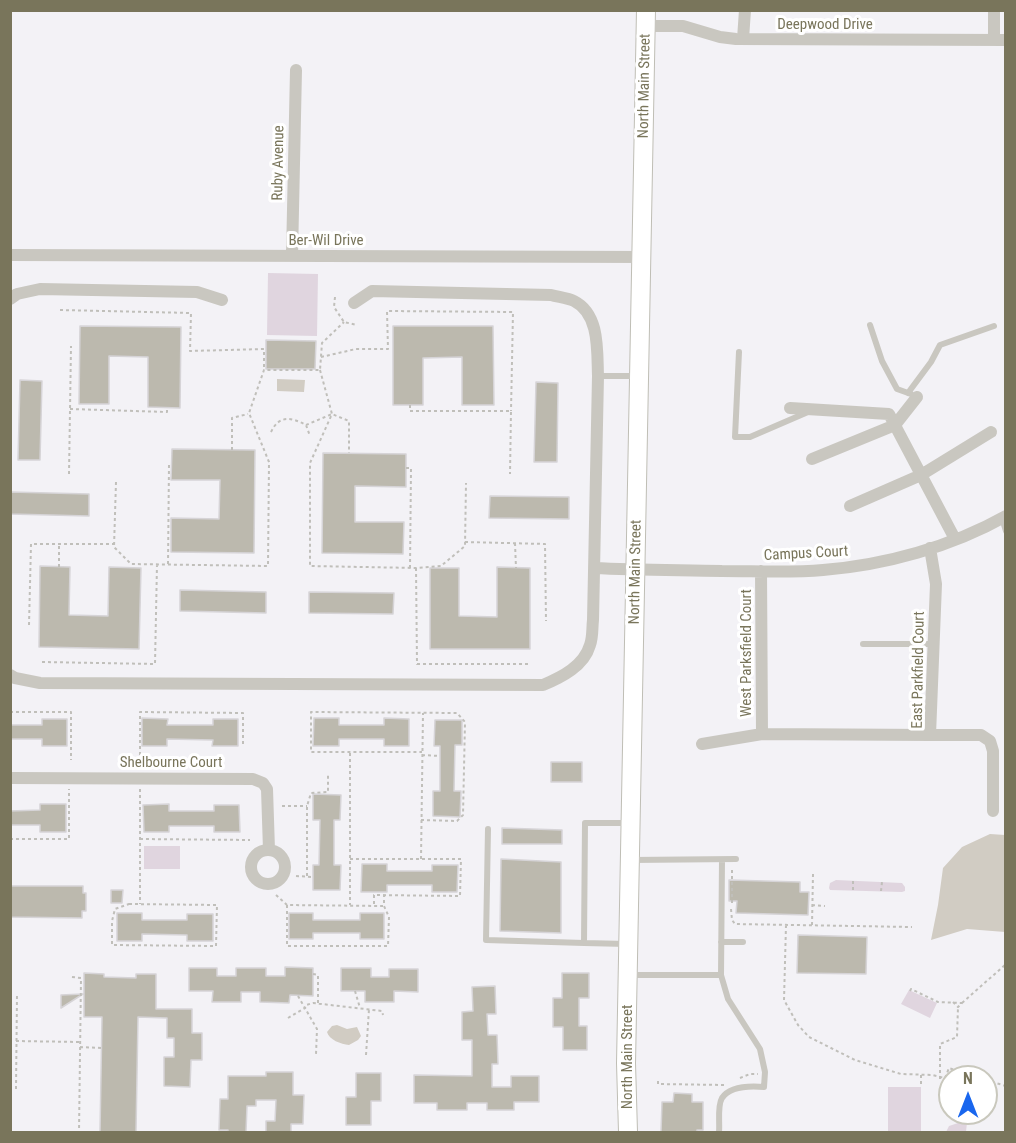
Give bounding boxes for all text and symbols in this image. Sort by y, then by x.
street label: Deepwood Drive [777,16,873,34]
street label: North Main Street [635,34,655,138]
street label: Ruby Avenue [269,125,289,201]
street label: Ber-Wil Drive [288,232,364,250]
street label: North Main Street [626,520,646,624]
street label: Campus Court [763,543,849,565]
street label: West Parksfield Court [738,589,756,717]
street label: East Parkfield Court [909,611,929,729]
street label: Shelbourne Court [120,754,222,772]
street label: North Main Street [619,1005,637,1109]
north arrow [938,1065,998,1125]
text: N [963,1069,973,1088]

